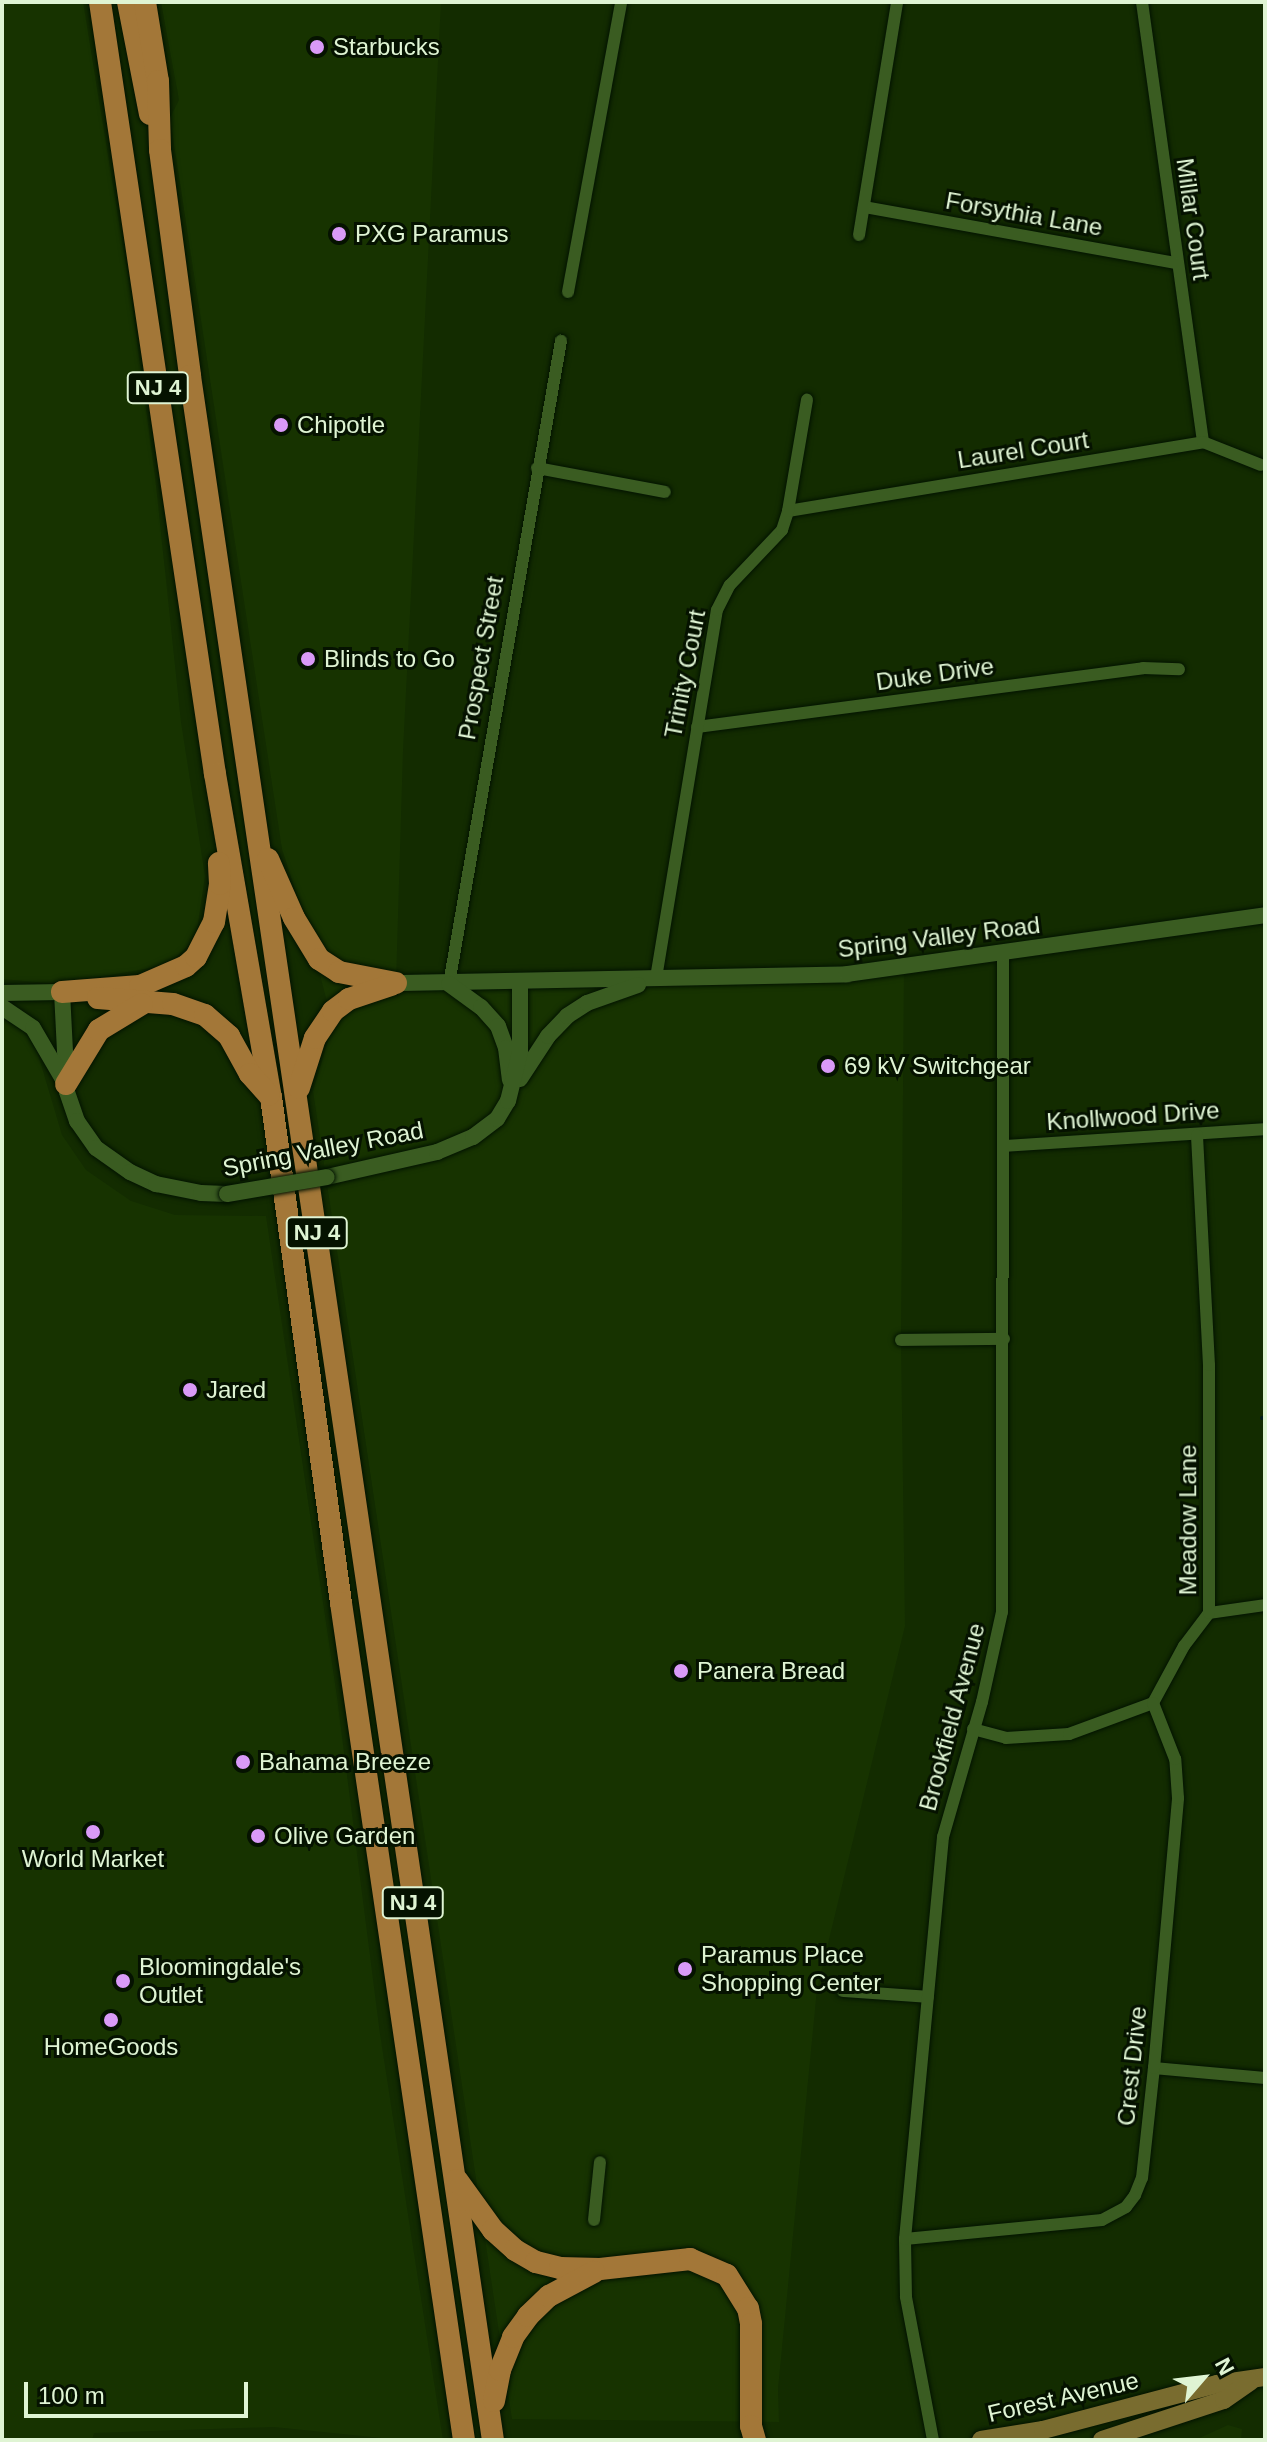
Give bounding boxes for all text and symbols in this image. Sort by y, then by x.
place label: Starbucks [333,33,440,61]
marker: Starbucks [308,38,326,56]
street label: Millar Court [1170,156,1216,282]
street label: Forsythia Lane [943,186,1105,242]
place label: PXG Paramus [355,220,508,248]
marker: PXG Paramus [330,225,348,243]
road number: NJ 4 [126,370,190,406]
place label: Chipotle [297,411,385,439]
marker: Chipotle [272,416,290,434]
street label: Laurel Court [956,425,1090,475]
street label: Prospect Street [452,574,510,742]
street label: Trinity Court [658,608,712,740]
place label: Blinds to Go [324,645,455,673]
marker: Blinds to Go [299,650,317,668]
street label: Duke Drive [874,651,996,697]
street label: Spring Valley Road [836,910,1042,964]
place label: 69 kV Switchgear [844,1052,1031,1080]
marker: 69 kV Switchgear [819,1057,837,1075]
street label: Knollwood Drive [1045,1096,1221,1136]
street label: Spring Valley Road [220,1115,426,1183]
road number: NJ 4 [285,1215,349,1251]
place label: Jared [206,1376,266,1404]
marker: Jared [181,1381,199,1399]
street label: Meadow Lane [1174,1445,1202,1595]
street label: Brookfield Avenue [913,1619,991,1815]
place label: Panera Bread [697,1657,845,1685]
marker: Panera Bread [672,1662,690,1680]
place label: Bahama Breeze [259,1748,431,1776]
marker: Bahama Breeze [234,1753,252,1771]
place label: Olive Garden [274,1822,415,1850]
marker: World Market [84,1823,102,1841]
marker: Olive Garden [249,1827,267,1845]
place label: World Market [22,1845,164,1873]
road number: NJ 4 [381,1885,445,1921]
place label: Paramus Place Shopping Center [701,1941,881,1997]
place label: Bloomingdale's Outlet [139,1953,301,2009]
marker: Paramus Place Shopping Center [676,1960,694,1978]
marker: Bloomingdale's Outlet [114,1972,132,1990]
street label: Crest Drive [1111,2005,1153,2127]
marker: HomeGoods [102,2011,120,2029]
place label: HomeGoods [44,2033,178,2061]
north arrow [1163,2338,1243,2418]
text: N [1210,2354,1239,2379]
street label: Forest Avenue [984,2365,1142,2429]
scale bar [28,2366,252,2416]
text: 100 m [38,2382,105,2409]

